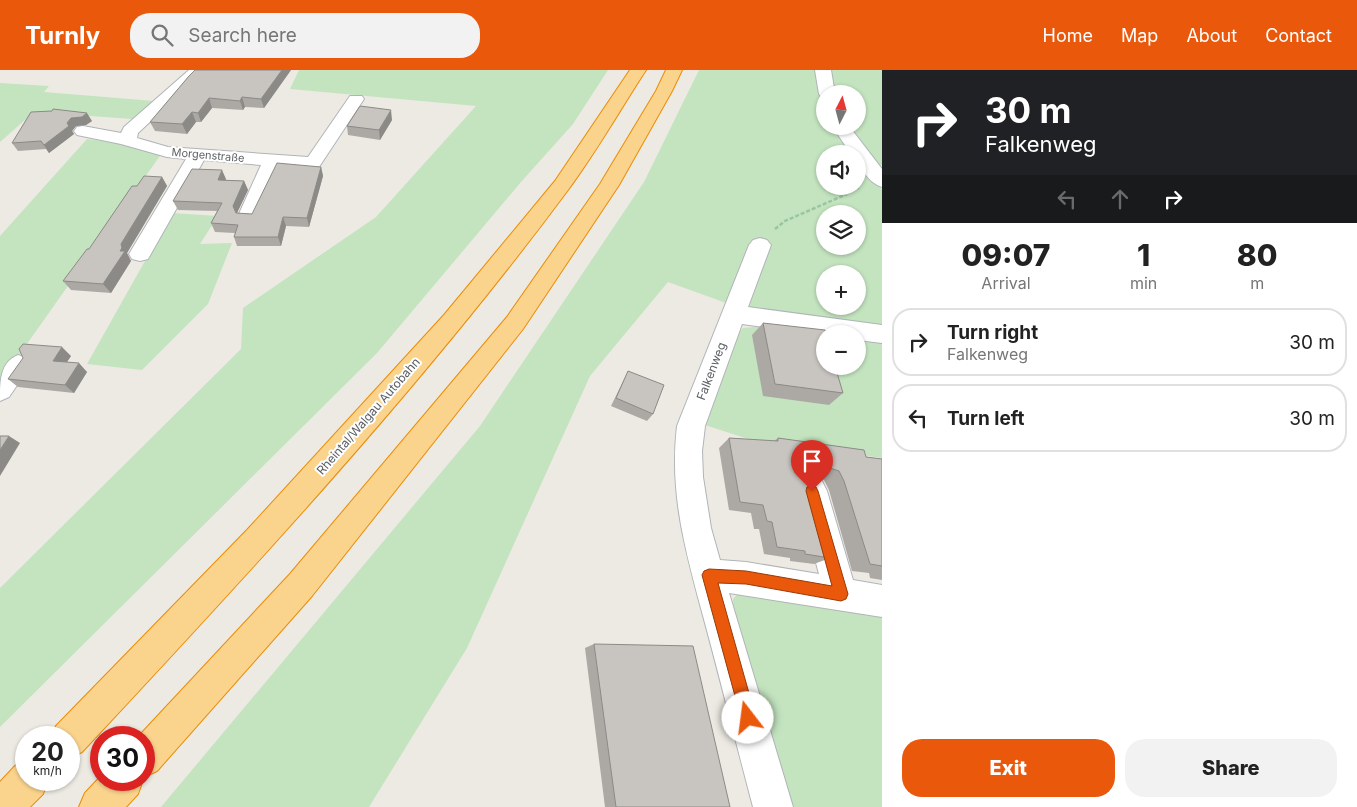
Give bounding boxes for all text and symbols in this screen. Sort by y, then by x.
search box [130,13,480,58]
text: Turnly [25,21,100,50]
icon: search [148,21,176,49]
text: Search here [188,24,297,47]
text: Home [1043,25,1093,46]
text: Map [1121,25,1158,46]
text: About [1186,25,1237,46]
text: Contact [1265,25,1332,46]
north arrow [816,85,866,135]
map controls [816,85,866,375]
text: 30 m [985,89,1071,131]
icon: right [902,90,967,155]
text: Falkenweg [985,131,1096,157]
street label: Morgenstraße [171,145,245,165]
button: sound [816,145,866,195]
icon: left [1053,185,1081,213]
icon: ahead [1106,185,1134,213]
icon: right [1159,185,1187,213]
button: layers [816,205,866,255]
text: 09:07 [961,237,1050,273]
text: 1 [1137,237,1150,273]
text: 80 [1237,237,1277,273]
button: + [816,265,866,315]
text: Arrival [981,273,1031,293]
text: min [1130,273,1157,293]
text: m [1250,273,1264,293]
text: Turn right [947,321,1038,344]
button: − [816,325,866,375]
icon: right [904,328,932,356]
text: 30 m [1289,331,1335,354]
street label: Falkenweg [693,340,729,402]
text: Falkenweg [947,344,1028,364]
street label: Rheintal/Walgau Autobahn [313,354,423,478]
icon: left [904,404,932,432]
text: Turn left [947,407,1025,430]
text: 30 m [1289,407,1335,430]
pin [791,440,833,491]
icon: arrive [798,447,826,475]
position arrow [721,691,773,743]
speed limit sign: 30 [90,726,155,791]
text: 20 [31,737,64,767]
button: Exit [902,739,1115,797]
button: Share [1125,739,1337,797]
text: km/h [33,763,62,778]

